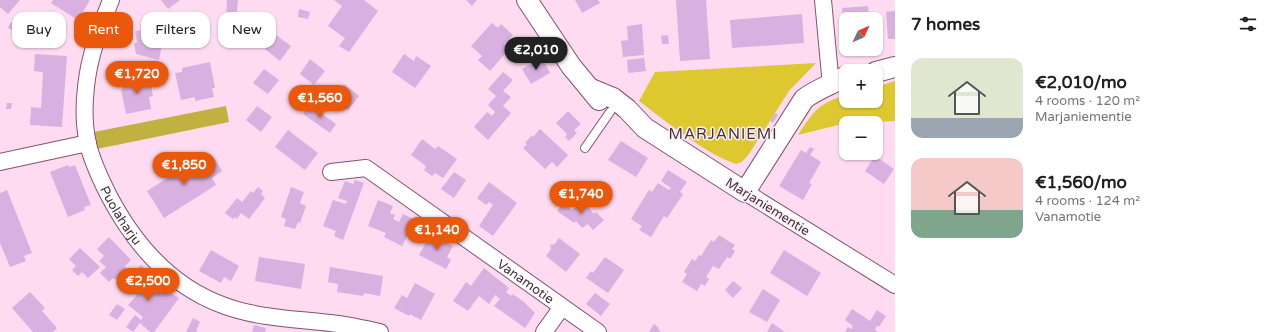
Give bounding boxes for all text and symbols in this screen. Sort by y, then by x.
chip: Buy [12,12,66,48]
chip: Rent [74,12,133,48]
chip: Filters [141,12,210,48]
chip: New [218,12,276,48]
north arrow [839,12,883,56]
map controls [839,12,883,160]
icon: filters [1237,13,1259,35]
text: 7 homes [911,14,980,35]
pin: €2,010 [503,37,569,71]
text: €2,010 [514,42,558,58]
pin: €1,720 [104,61,170,95]
button: + [839,64,883,108]
text: €1,720 [115,66,159,82]
text: €2,010/mo [1035,72,1127,93]
icon: home [943,74,991,122]
pin: €1,560 [287,85,353,119]
text: €1,560 [298,90,342,106]
text: 4 rooms · 120 m² [1035,93,1140,109]
text: Marjaniementie [1035,109,1132,125]
button: − [839,116,883,160]
district label: MARJANIEMI [668,125,778,143]
pin: €1,850 [151,152,217,186]
text: €1,850 [162,157,206,173]
text: €1,560/mo [1035,172,1127,193]
street label: Marjaniementie [722,174,813,239]
icon: home [943,174,991,222]
pin: €1,740 [548,181,614,215]
street label: Puolaharju [96,184,145,248]
text: €1,740 [559,186,603,202]
text: 4 rooms · 124 m² [1035,193,1140,209]
text: Vanamotie [1035,209,1101,225]
pin: €1,140 [404,217,470,251]
text: €1,140 [415,222,459,238]
street label: Vanamotie [494,256,557,307]
pin: €2,500 [115,268,181,302]
text: €2,500 [126,273,170,289]

